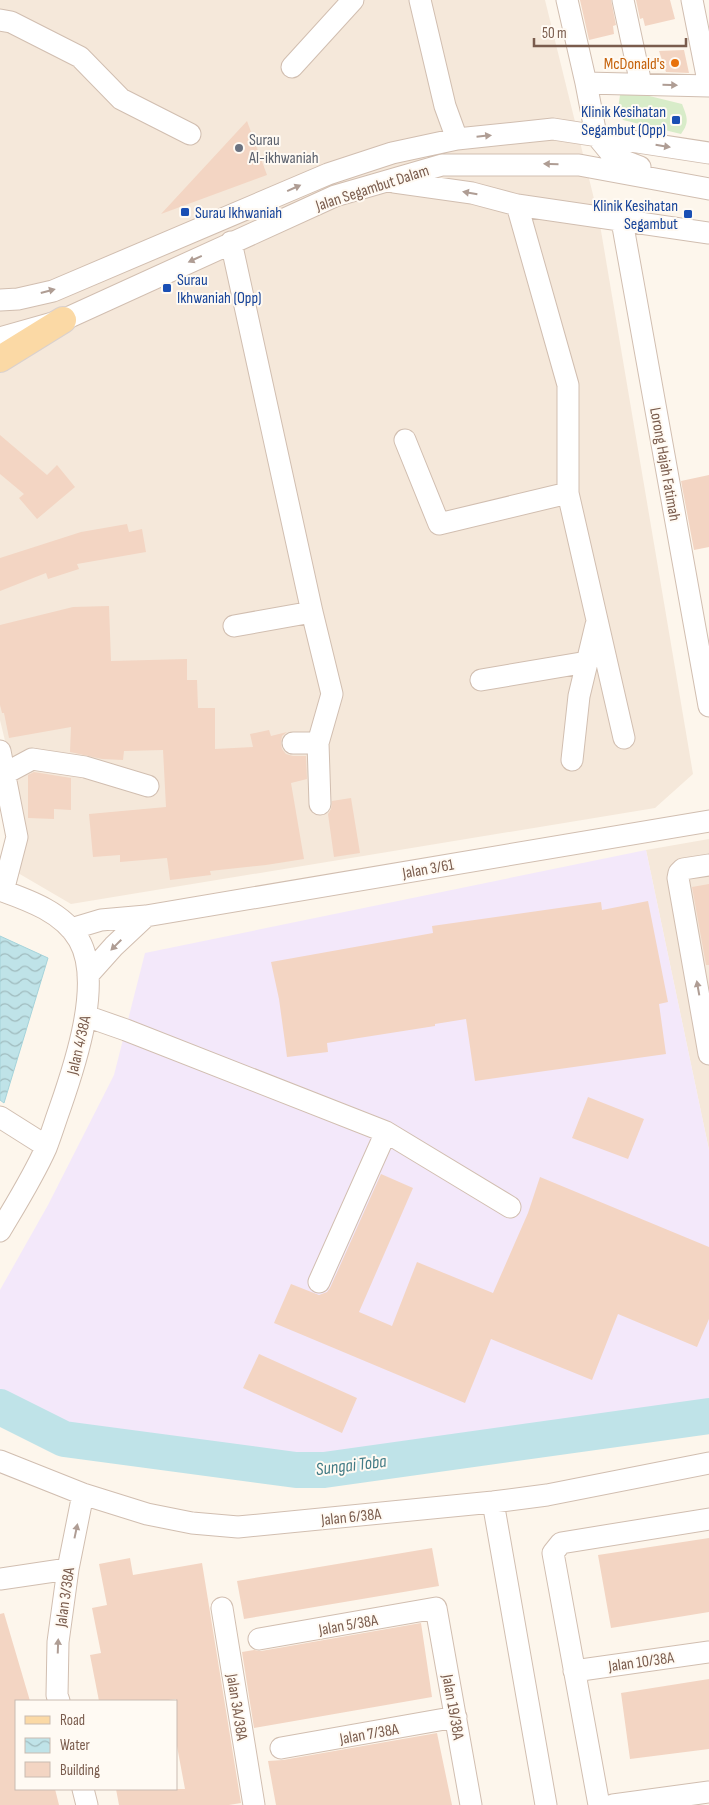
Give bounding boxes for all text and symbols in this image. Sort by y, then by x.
scale bar [534,15,686,47]
text: 50 m [542,24,567,43]
place label: McDonald's [604,55,665,74]
marker: McDonald's [669,57,681,69]
one-way arrow [662,81,678,89]
place label: Klinik Kesihatan Segambut (Opp) [581,103,666,140]
marker: Klinik Kesihatan Segambut (Opp) [670,114,682,126]
place label: Surau Al-ikhwaniah [248,131,319,168]
one-way arrow [476,132,492,140]
marker: Surau Al-ikhwaniah [233,142,245,154]
one-way arrow [656,142,672,150]
one-way arrow [543,160,559,168]
street label: Jalan Segambut Dalam [312,161,431,216]
one-way arrow [287,184,302,192]
one-way arrow [462,189,478,197]
place label: Klinik Kesihatan Segambut [593,197,678,234]
place label: Surau Ikhwaniah [195,204,282,223]
marker: Surau Ikhwaniah [179,206,191,218]
marker: Klinik Kesihatan Segambut [682,208,694,220]
one-way arrow [188,256,202,264]
place label: Surau Ikhwaniah (Opp) [177,271,262,308]
marker: Surau Ikhwaniah (Opp) [161,282,173,294]
one-way arrow [40,287,55,295]
street label: Lorong Hajah Fatimah [645,406,684,522]
street label: Jalan 3/61 [400,856,456,884]
one-way arrow [110,938,122,950]
one-way arrow [693,980,701,996]
street label: Jalan 4/38A [63,1014,95,1078]
water label: Sungai Toba [315,1451,388,1480]
street label: Jalan 6/38A [319,1505,382,1530]
one-way arrow [72,1523,80,1539]
street label: Jalan 3/38A [52,1566,79,1629]
street label: Jalan 5/38A [316,1611,379,1640]
one-way arrow [54,1638,62,1654]
street label: Jalan 10/38A [606,1648,675,1677]
street label: Jalan 3A/38A [222,1672,251,1742]
street label: Jalan 19/38A [437,1672,468,1741]
legend [15,1700,178,1790]
text: Road [60,1711,85,1730]
street label: Jalan 7/38A [337,1720,400,1749]
text: Water [60,1736,91,1755]
text: Building [60,1761,100,1780]

